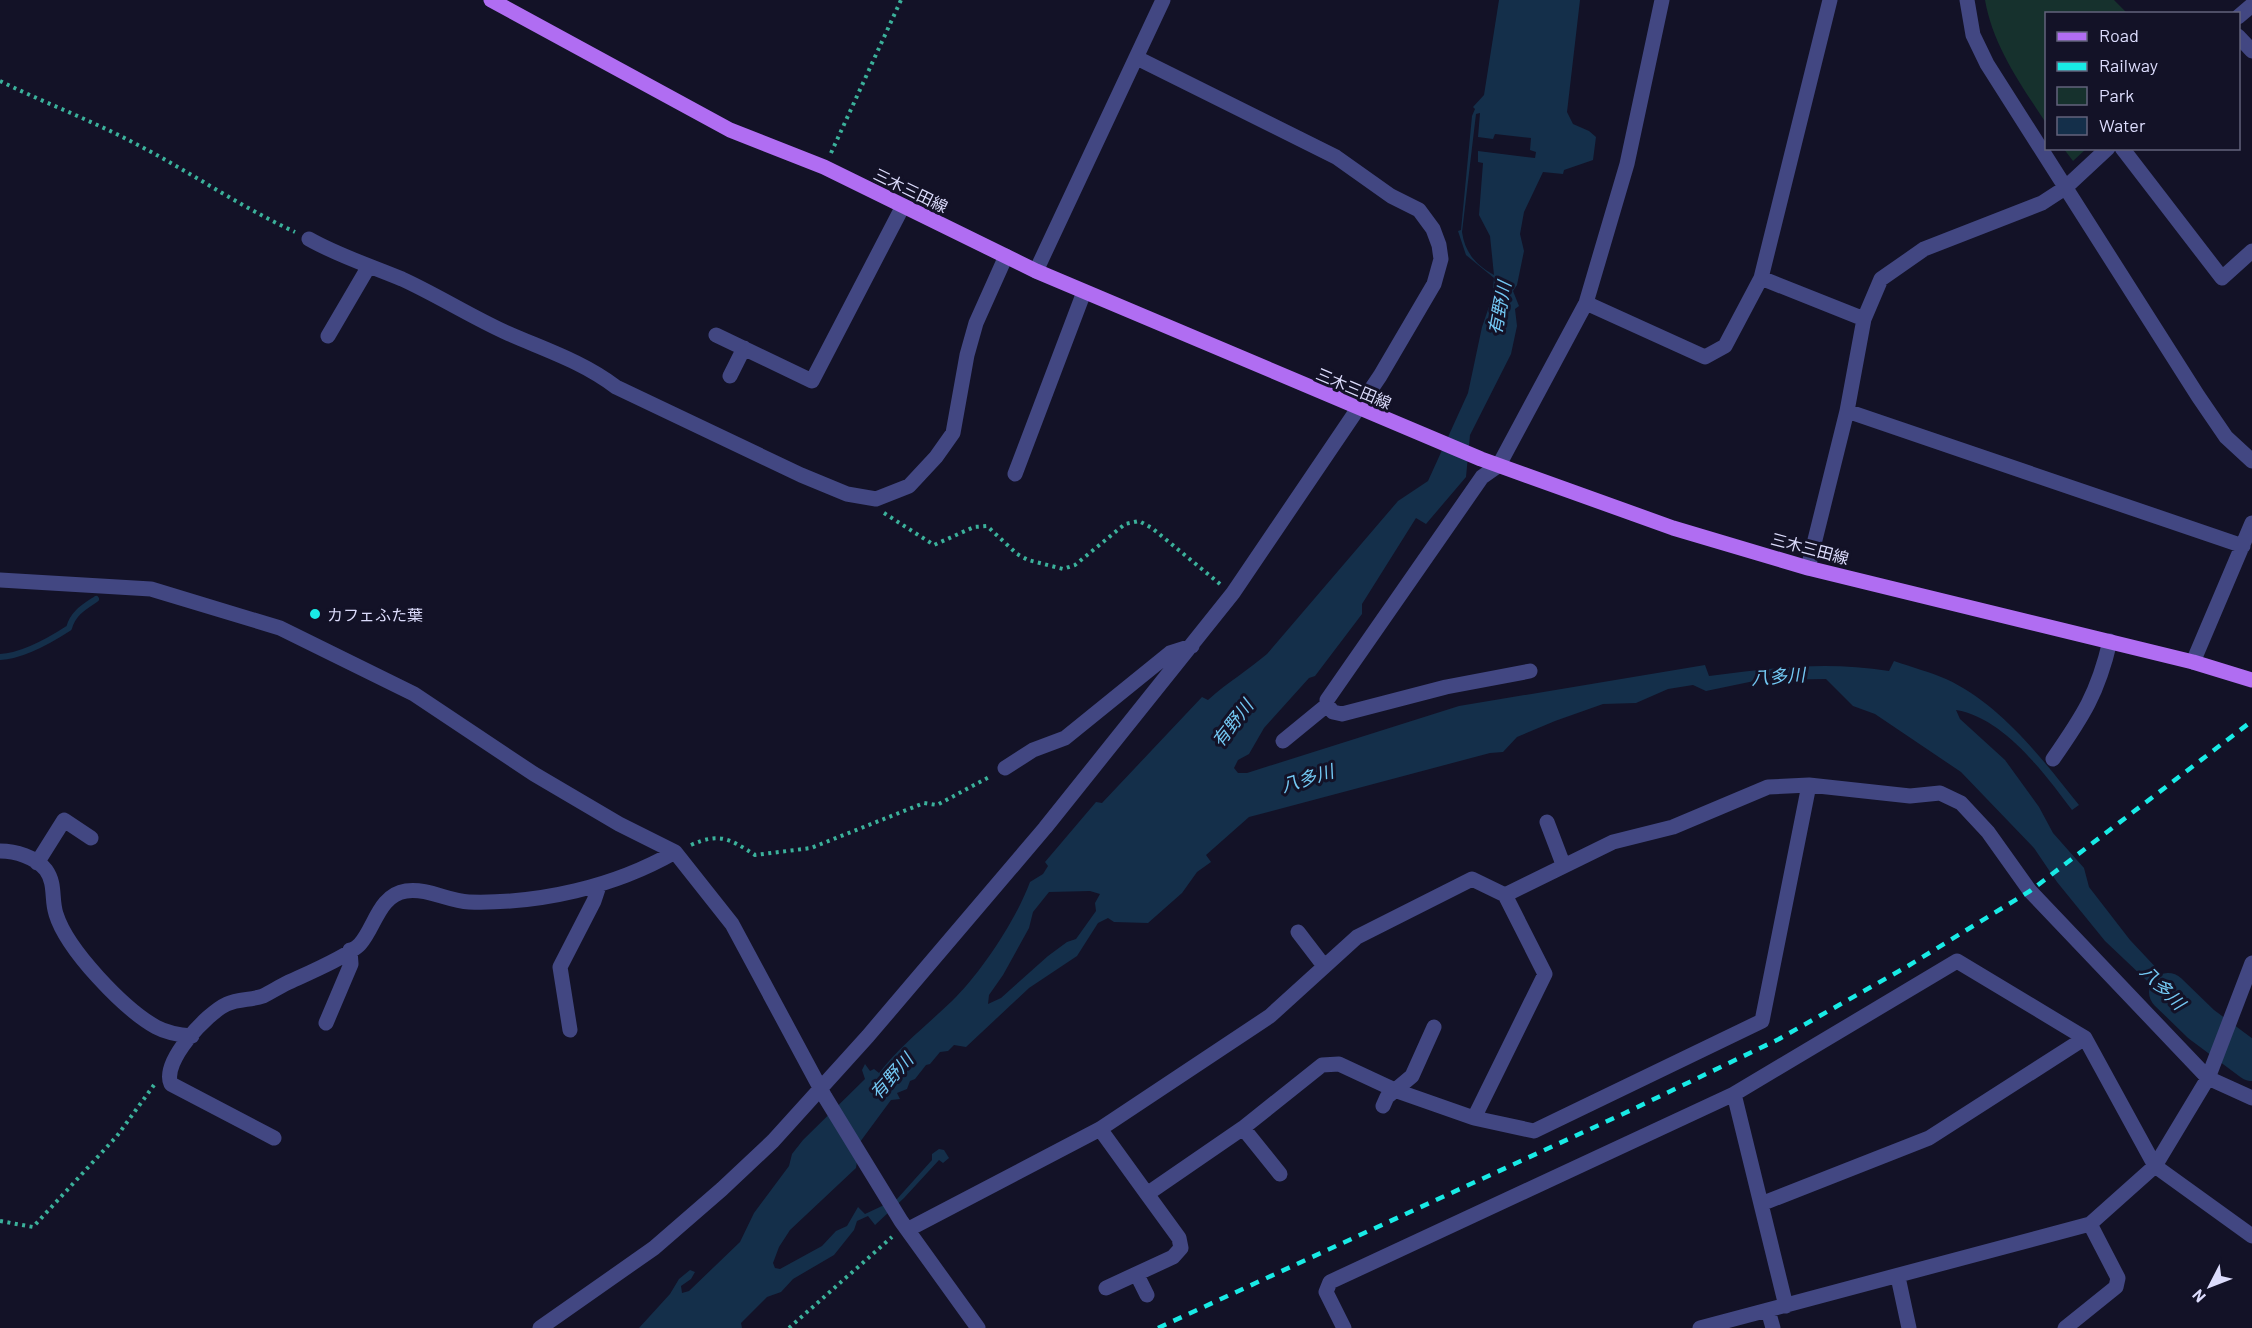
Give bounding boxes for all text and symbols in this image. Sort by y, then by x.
legend [2045,12,2240,150]
text: Road [2099,24,2139,46]
text: Railway [2099,54,2158,76]
text: Park [2099,84,2134,106]
text: Water [2099,114,2146,136]
street label: 三木三田線 [871,164,951,216]
water label: 有野川 [1483,277,1515,337]
street label: 三木三田線 [1313,364,1395,412]
street label: 三木三田線 [1769,528,1851,568]
place label: カフェふた葉 [327,605,423,624]
marker: カフェふた葉 [308,607,322,621]
water label: 八多川 [1750,663,1808,689]
water label: 有野川 [1207,693,1259,751]
water label: 八多川 [1278,759,1338,796]
water label: 八多川 [2136,960,2191,1015]
water label: 有野川 [865,1047,919,1103]
north arrow [2180,1256,2240,1316]
text: N [2188,1286,2209,1307]

